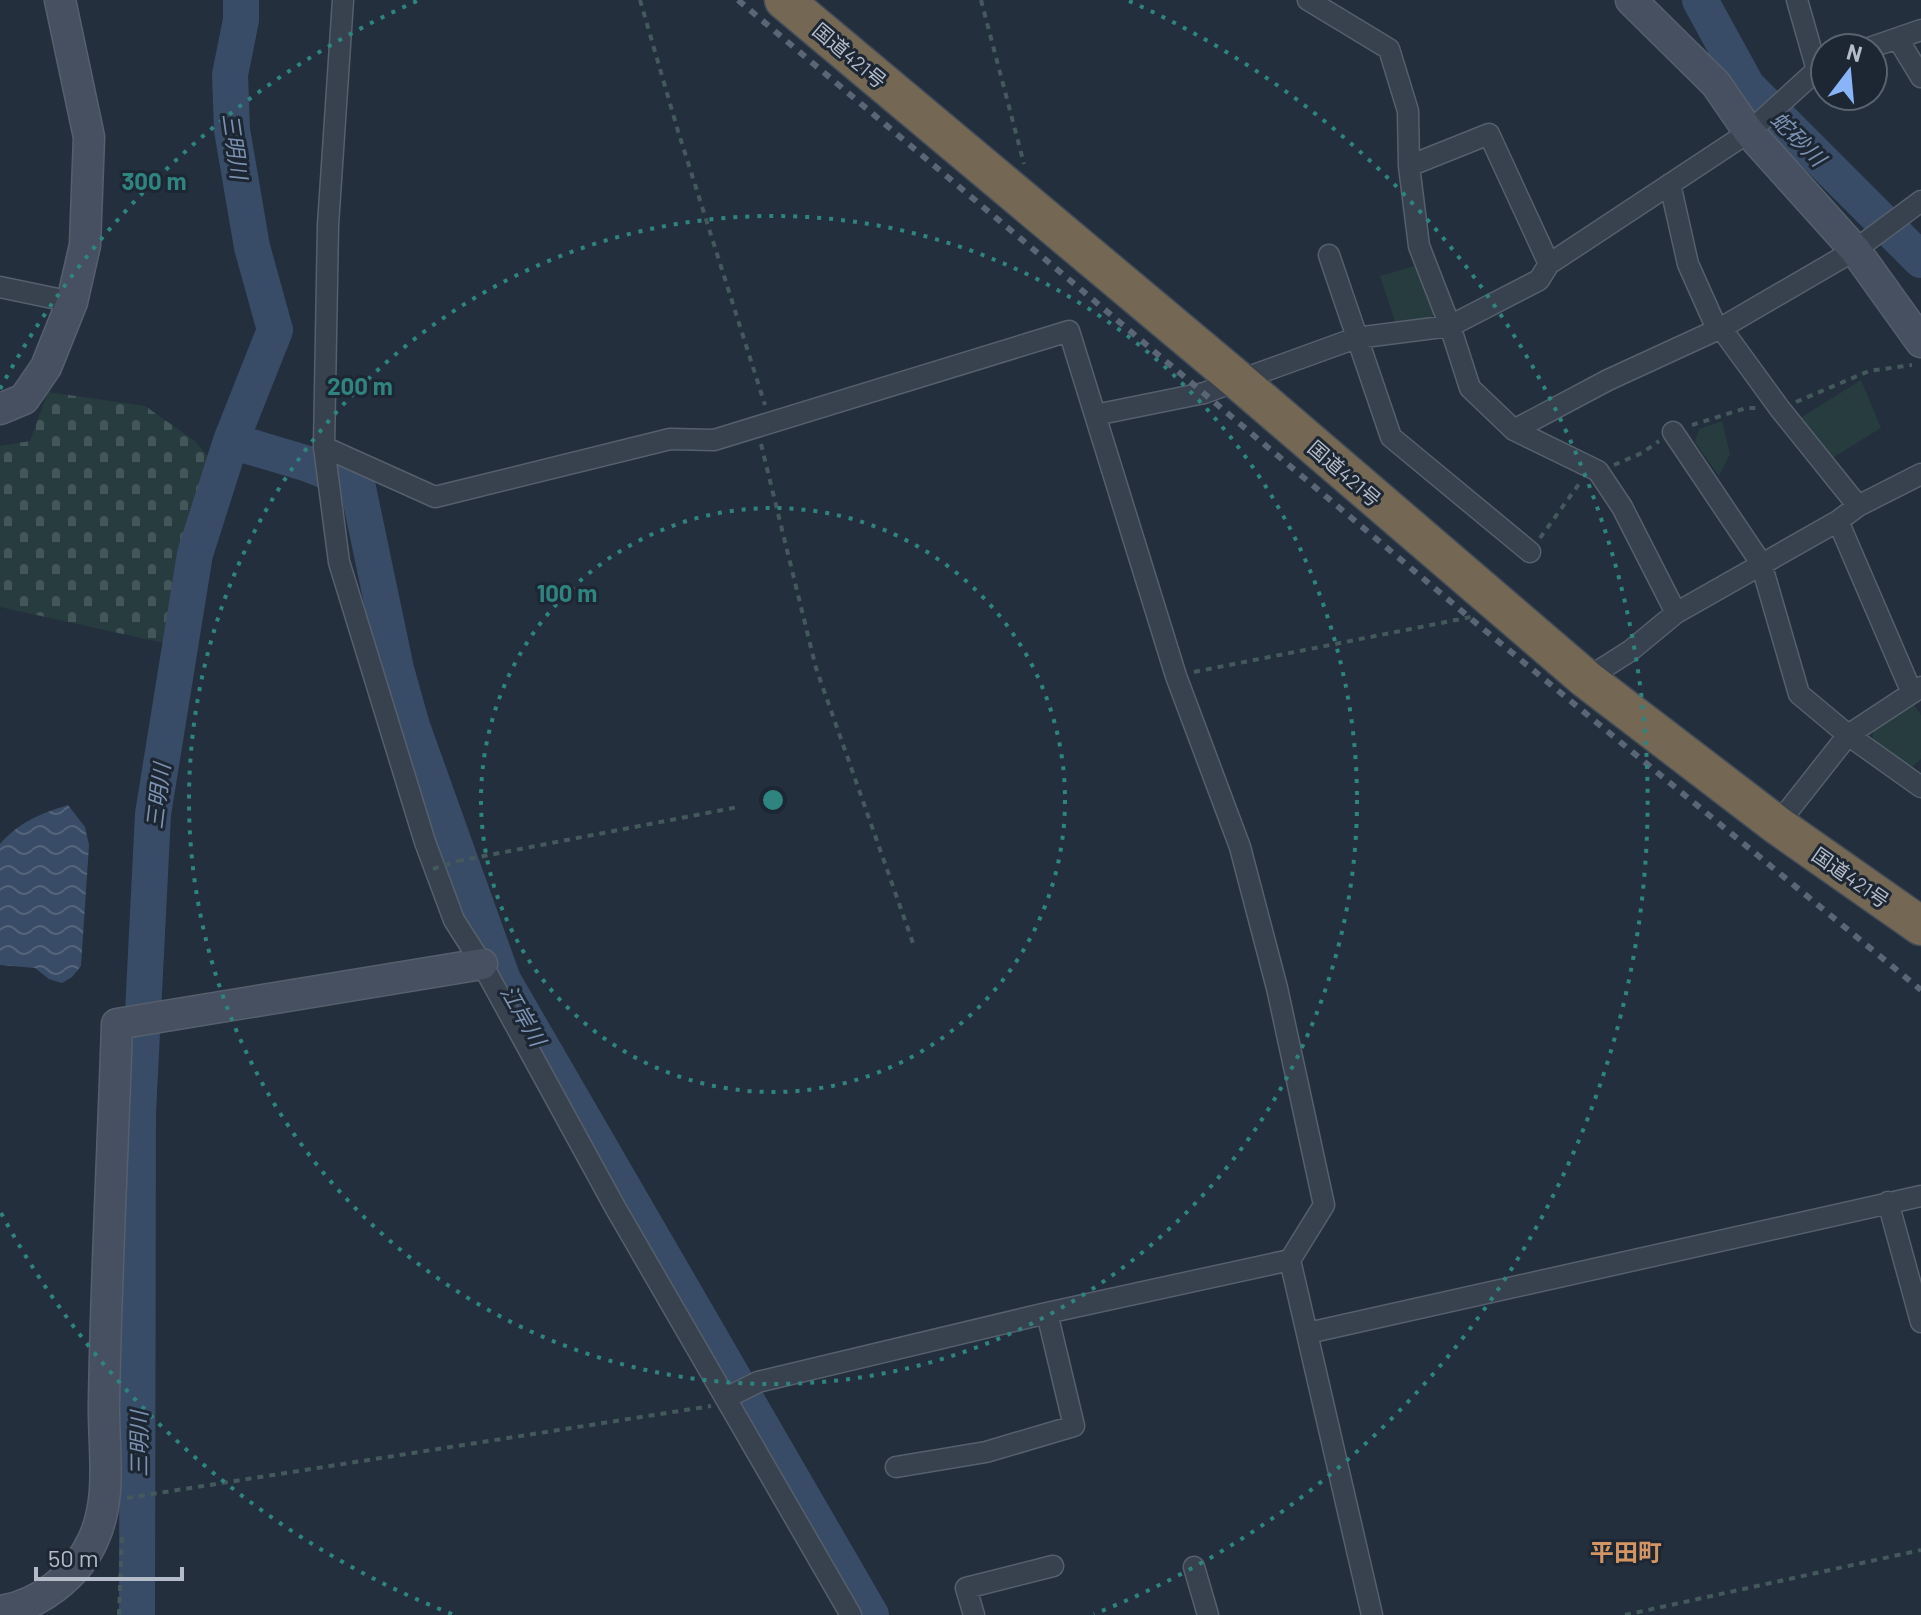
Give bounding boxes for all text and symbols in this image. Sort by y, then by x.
street label: 国道421号 [808,17,892,93]
north arrow [1809,32,1889,112]
text: N [1844,37,1865,66]
water label: 蛇砂川 [1766,105,1833,172]
water label: 三明川 [219,112,254,182]
text: 300 m [121,166,187,195]
text: 200 m [327,371,393,400]
street label: 国道421号 [1304,435,1386,511]
text: 100 m [537,578,597,607]
water label: 三明川 [140,760,174,830]
centre of rings [759,786,787,814]
street label: 国道421号 [1808,842,1894,912]
water label: 江岸川 [496,980,553,1052]
water label: 三明川 [125,1409,151,1477]
scale bar [36,1531,182,1581]
district label: 平田町 [1590,1537,1662,1566]
text: 50 m [48,1543,99,1572]

